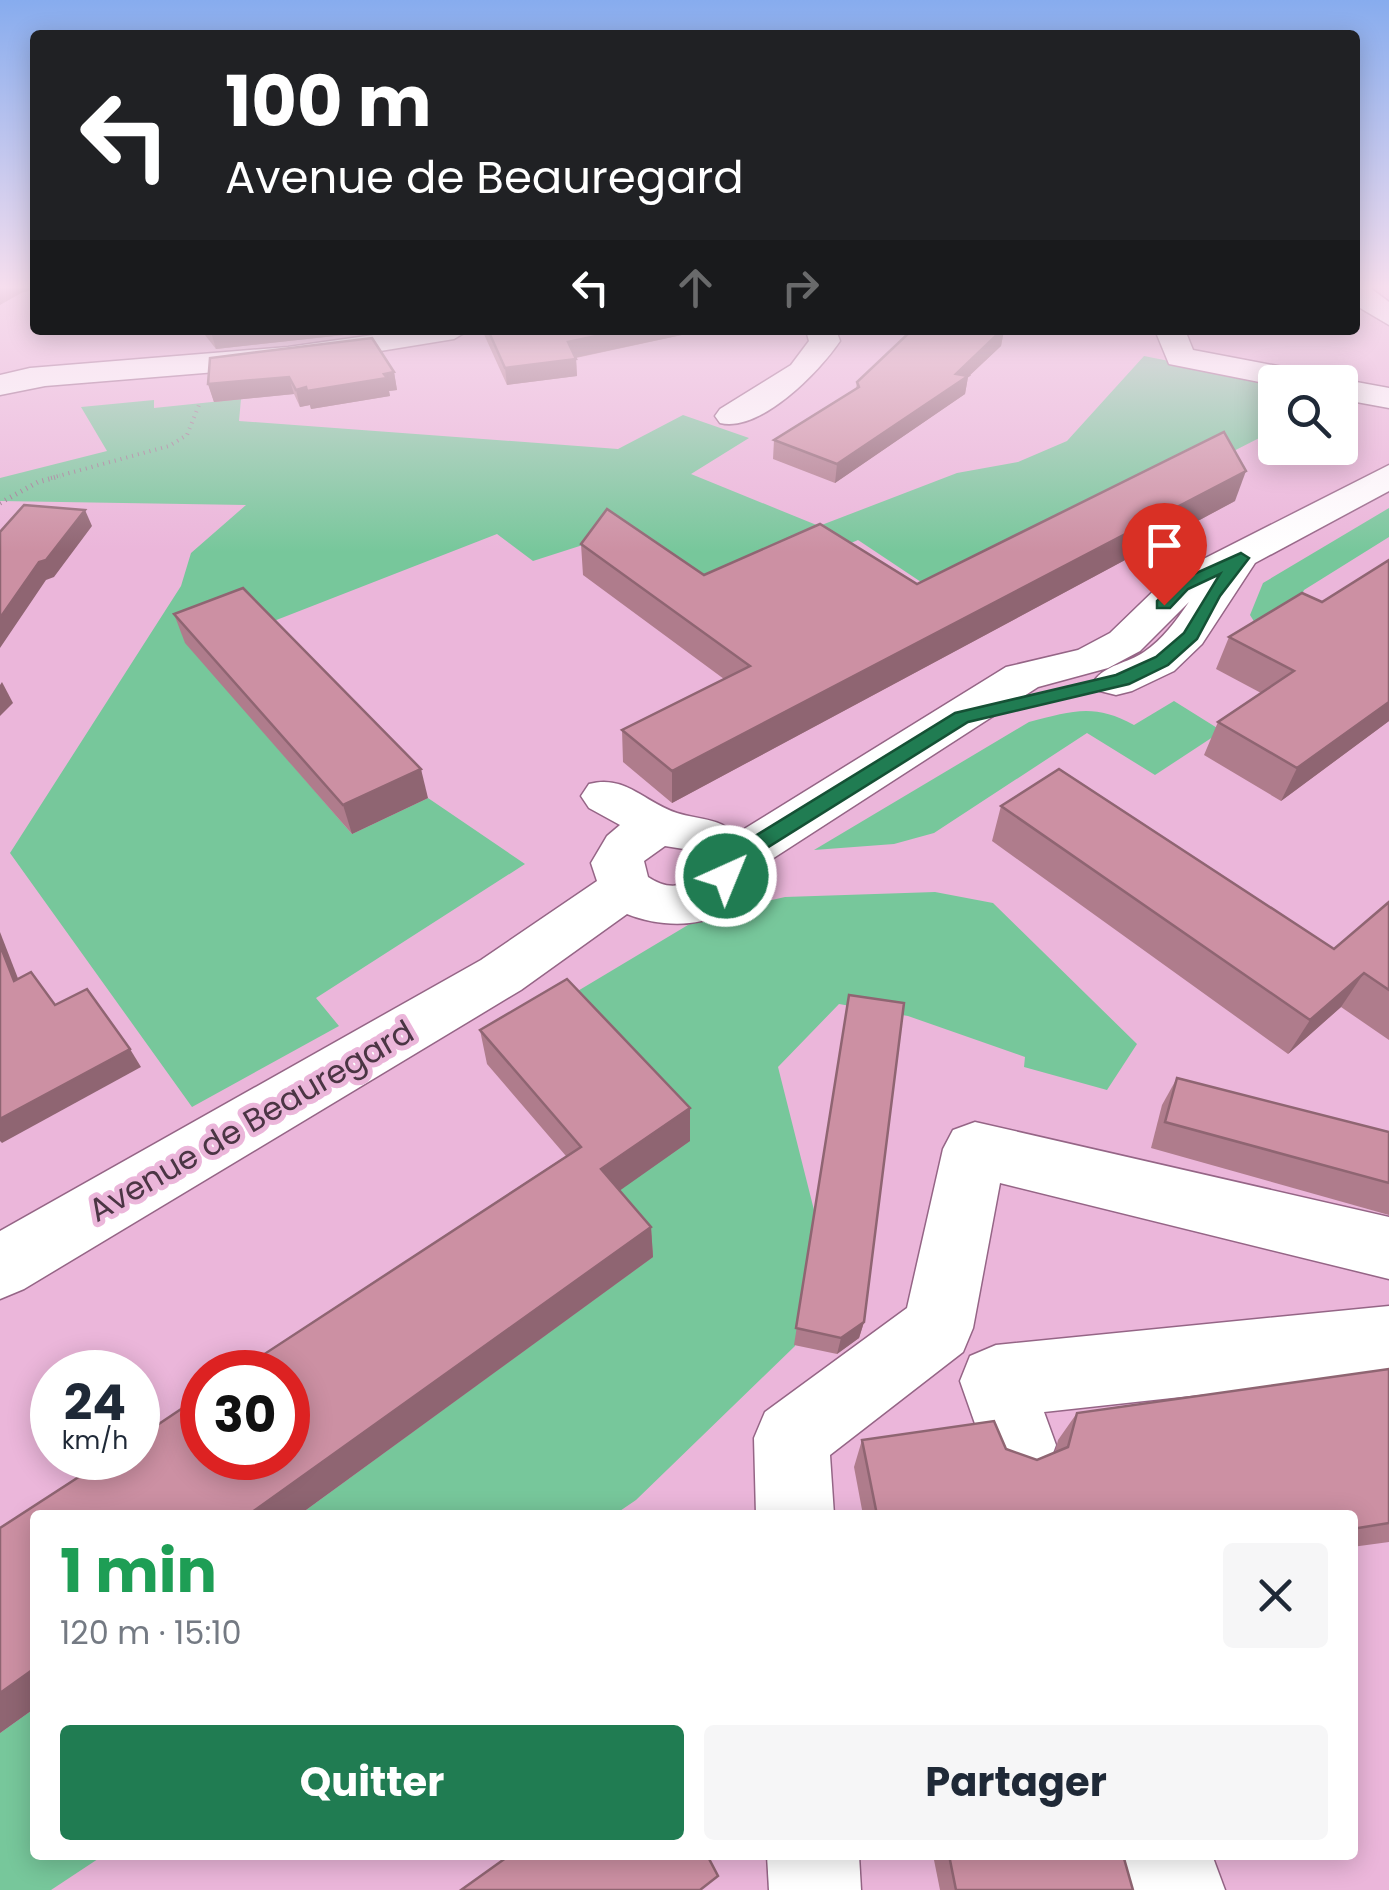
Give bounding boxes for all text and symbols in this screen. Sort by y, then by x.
text: 100 m [225,52,432,151]
icon: left [60,70,190,200]
text: Avenue de Beauregard [225,146,744,209]
icon: left [563,260,618,315]
icon: ahead [668,260,723,315]
icon: right [773,260,828,315]
map controls [1258,365,1358,465]
button: search [1258,365,1358,465]
pin [1122,503,1207,606]
icon: arrive [1137,518,1192,573]
position arrow [674,824,778,928]
street label: Avenue de Beauregard [80,1009,422,1232]
speed limit sign: 30 [180,1350,310,1480]
text: 24 [64,1367,126,1438]
text: km/h [62,1423,128,1458]
text: 1 min [60,1529,217,1613]
button: close [1223,1543,1328,1648]
text: 120 m · 15:10 [60,1610,242,1655]
button: Quitter [60,1725,684,1840]
button: Partager [704,1725,1328,1840]

